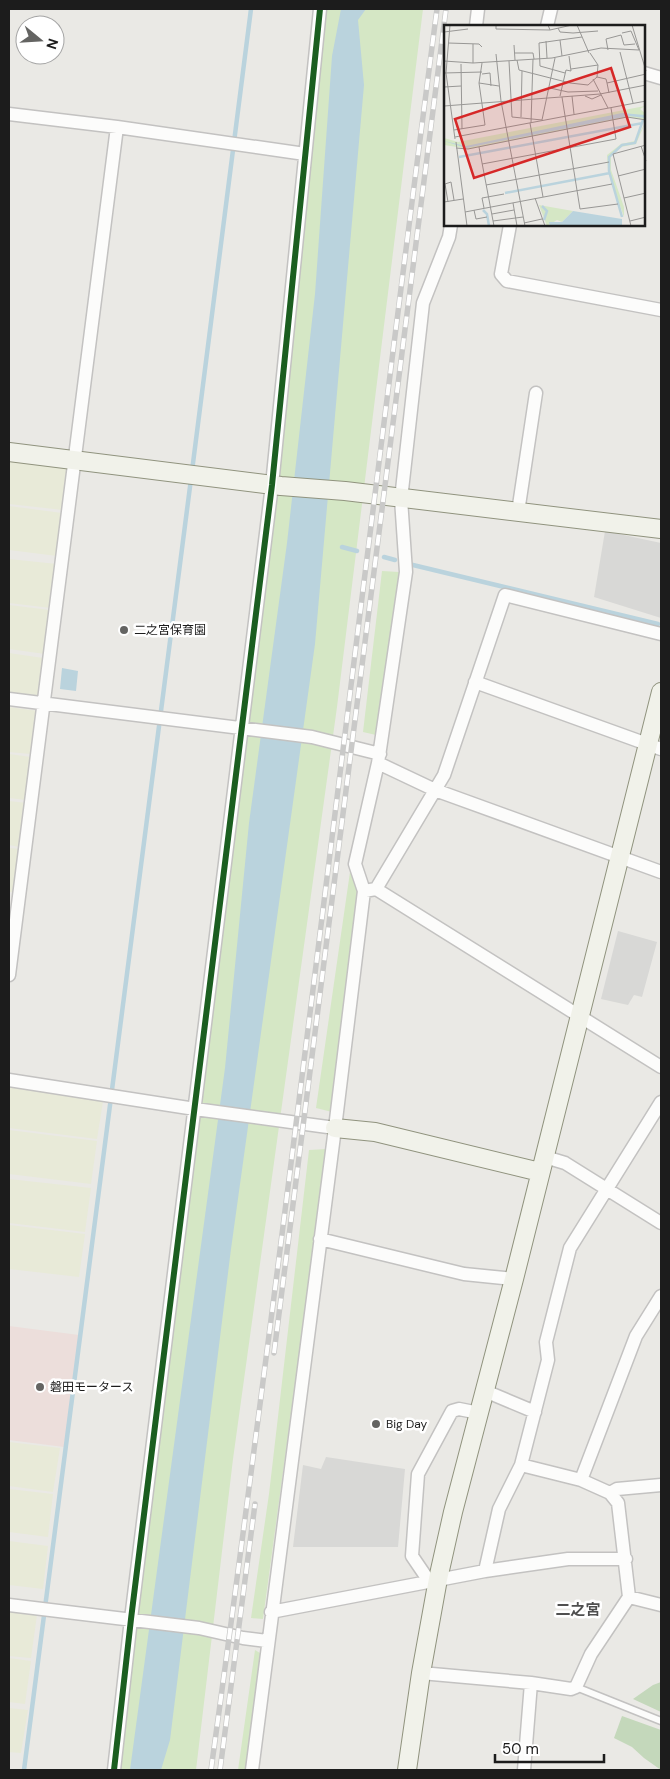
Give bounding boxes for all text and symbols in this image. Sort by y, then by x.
north arrow [15,15,65,65]
inset map [444,25,645,226]
text: N [42,36,63,52]
place label: 二之宮保育園 [134,622,206,638]
marker: 二之宮保育園 [118,624,130,636]
place label: 磐田モータース [50,1379,133,1395]
marker: 磐田モータース [34,1381,46,1393]
place label: Big Day [386,1416,428,1432]
marker: Big Day [370,1418,382,1430]
district label: 二之宮 [555,1600,601,1620]
scale bar [495,1732,604,1764]
text: 50 m [502,1739,539,1759]

